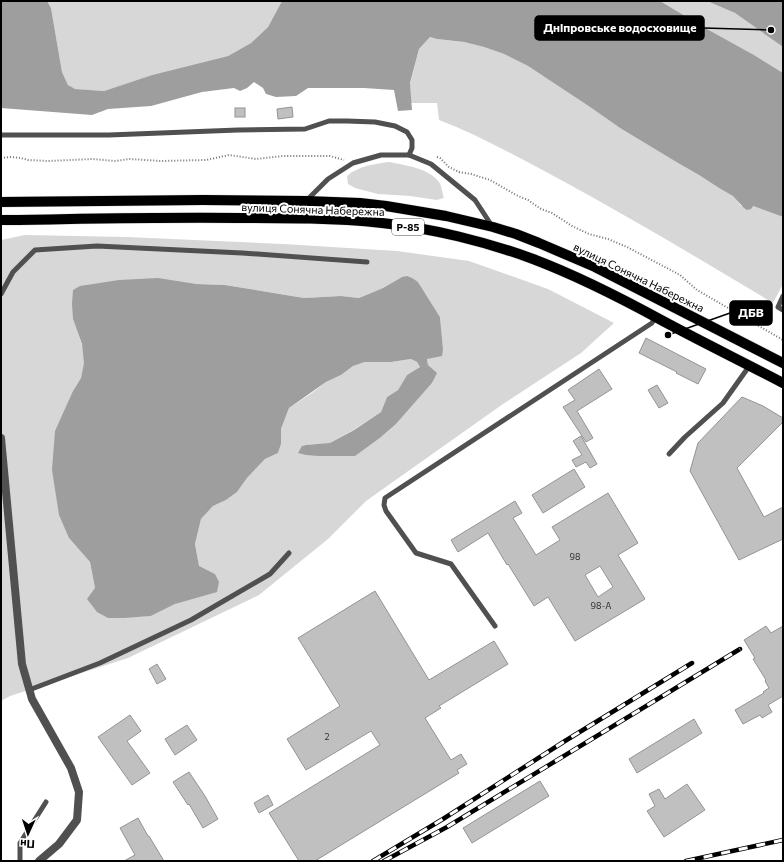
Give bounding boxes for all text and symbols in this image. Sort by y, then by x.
callout: Дніпровське водосховище [535,16,704,40]
text: Дніпровське водосховище [543,20,697,34]
street label: вулиця Сонячна Набережна [241,200,385,218]
road number: Р-85 [392,219,424,235]
street label: вулиця Сонячна Набережна [572,240,706,314]
callout: ДБВ [730,301,772,325]
text: ДБВ [738,305,764,319]
house number: 98 [570,551,580,562]
house number: 98-А [591,600,611,611]
house number: 2 [325,731,330,742]
north arrow [8,814,48,854]
text: Пн [20,838,35,851]

